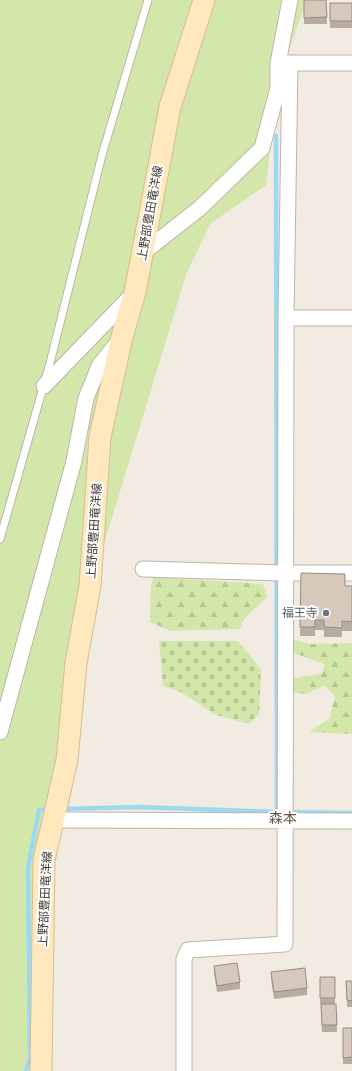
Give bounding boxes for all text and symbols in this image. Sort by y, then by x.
street label: 上野部豊田竜洋線 [133,164,167,262]
street label: 上野部豊田竜洋線 [82,482,106,580]
place label: 福王寺 [282,604,318,622]
marker: 福王寺 [321,608,331,618]
district label: 森本 [269,808,297,828]
street label: 上野部豊田竜洋線 [33,851,57,947]

